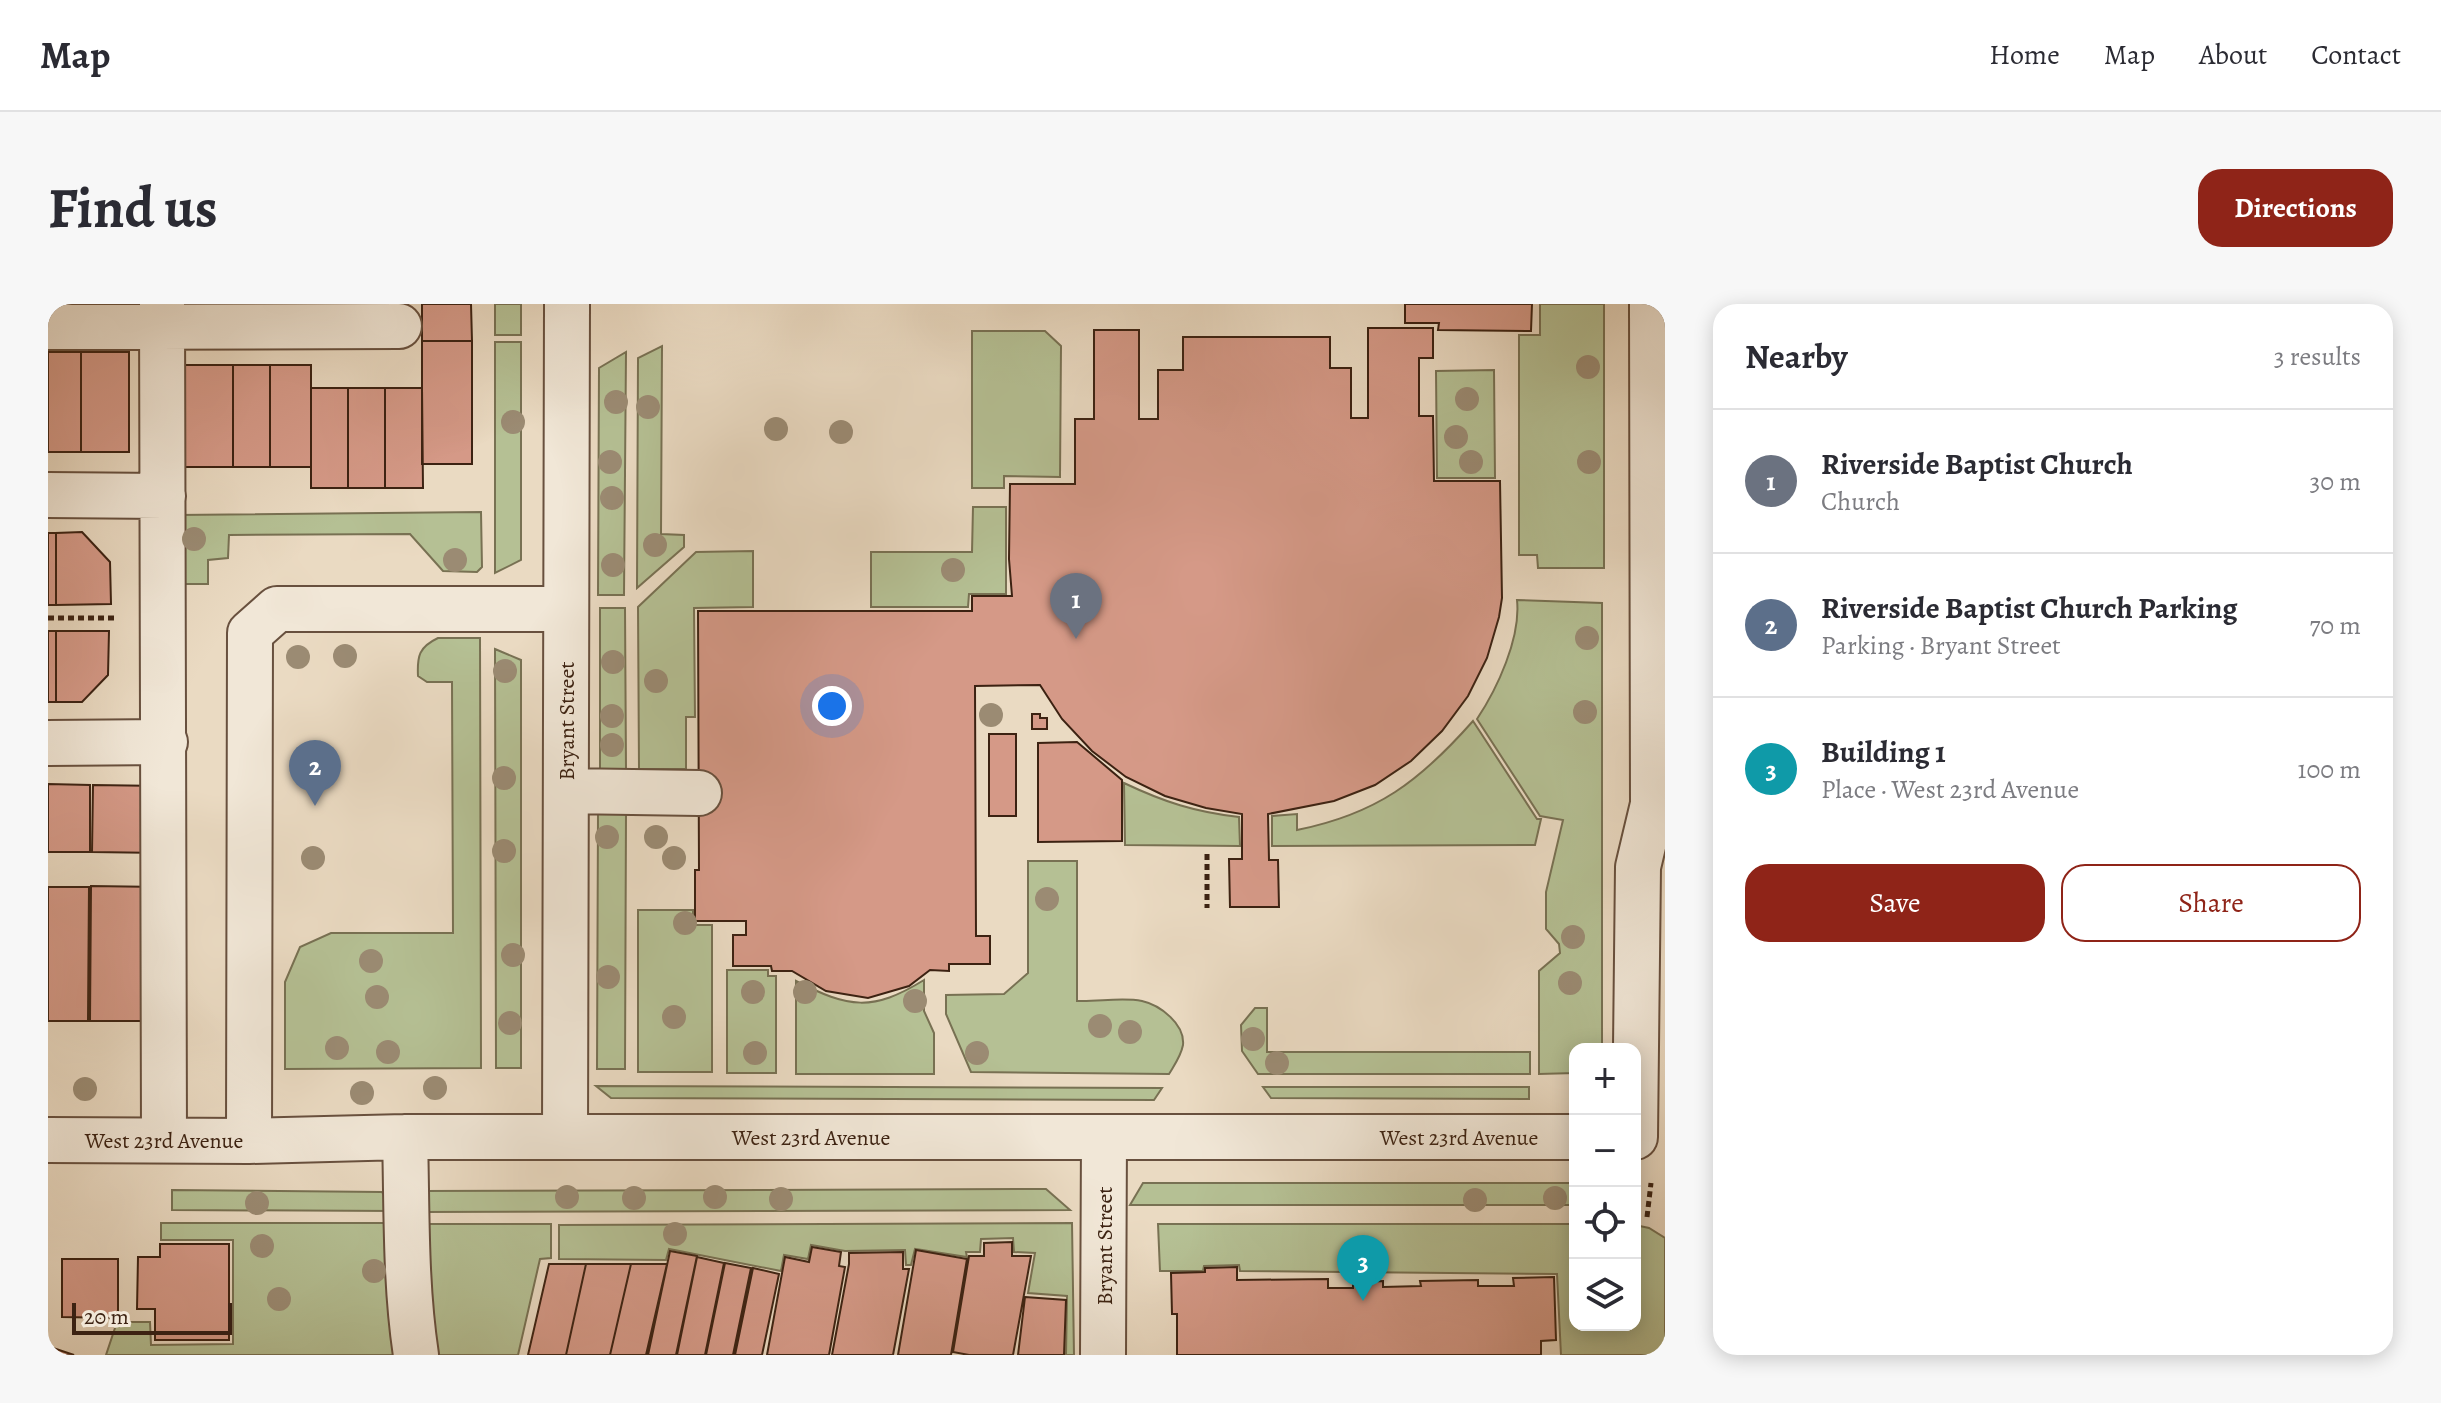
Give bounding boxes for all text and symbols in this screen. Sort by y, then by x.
text: Map [40,29,110,81]
text: Home [1989,36,2060,74]
text: Map [2104,36,2155,74]
text: About [2199,36,2267,74]
text: Contact [2311,36,2401,74]
button: Directions [2198,169,2393,247]
text: Find us [48,170,218,246]
text: Nearby [1745,333,1848,380]
text: 3 results [2274,339,2361,374]
text: Riverside Baptist Church [1821,444,2133,484]
text: 1 [1766,464,1776,499]
text: 30 m [2310,464,2361,499]
text: Church [1821,484,1900,519]
pin: 1 [1050,573,1102,639]
text: Riverside Baptist Church Parking [1821,588,2238,628]
text: 2 [1765,608,1777,643]
text: 70 m [2309,608,2361,643]
text: Parking · Bryant Street [1821,628,2061,663]
street label: Bryant Street [552,661,582,781]
your location [812,686,852,726]
text: Building 1 [1821,732,1946,772]
pin: 2 [289,740,341,806]
text: 3 [1765,752,1777,787]
text: 100 m [2298,752,2361,787]
text: Place · West 23rd Avenue [1821,772,2079,807]
button: Save [1745,864,2045,942]
button: Share [2061,864,2361,942]
map controls [1569,1043,1641,1331]
button: + [1569,1043,1641,1115]
button: − [1569,1115,1641,1187]
street label: West 23rd Avenue [731,1123,890,1153]
street label: West 23rd Avenue [1379,1123,1538,1153]
street label: West 23rd Avenue [84,1126,243,1156]
street label: Bryant Street [1090,1186,1120,1306]
button: locate [1569,1187,1641,1259]
pin: 3 [1337,1235,1389,1301]
button: layers [1569,1259,1641,1331]
scale bar [72,1299,232,1335]
text: 20 m [84,1302,129,1332]

